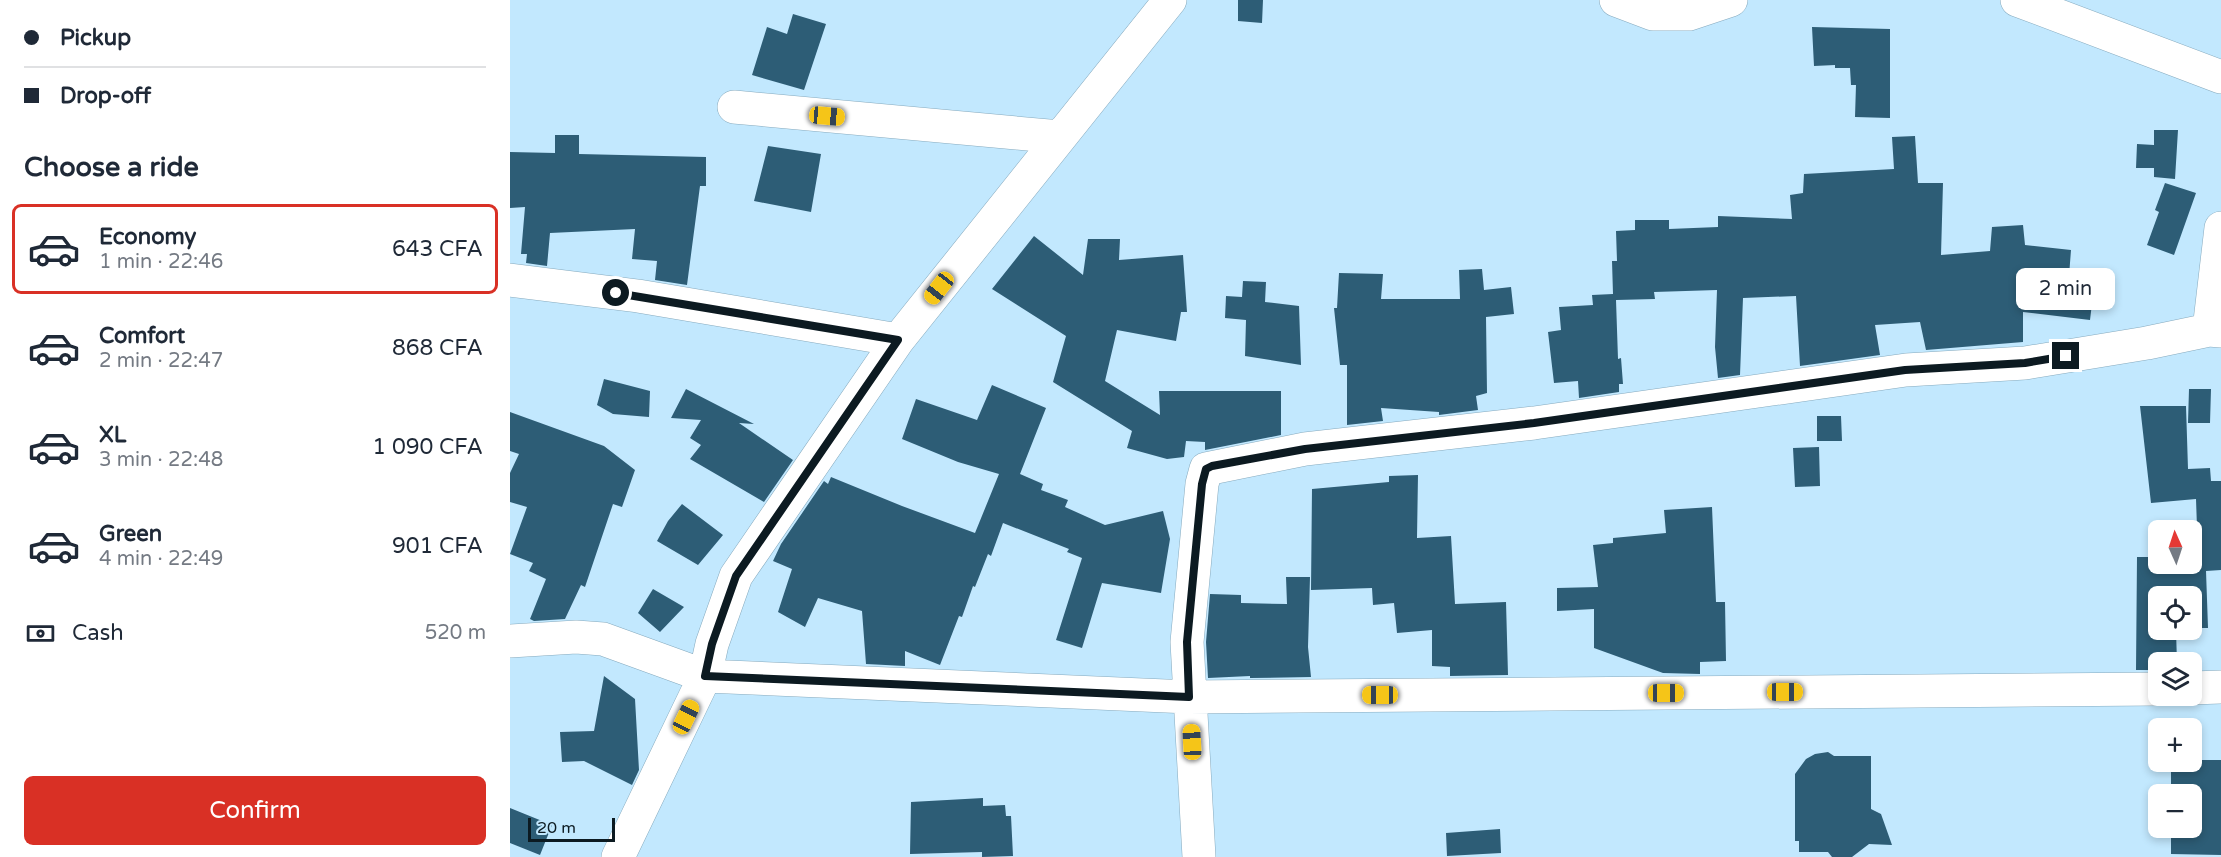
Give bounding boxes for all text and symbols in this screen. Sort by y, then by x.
text: Pickup [60,25,131,51]
text: Drop-off [60,83,151,109]
car [808,105,846,127]
text: Choose a ride [24,151,199,184]
icon: car [27,222,81,276]
text: Economy [99,224,196,250]
text: 643 CFA [392,236,483,262]
text: 1 min · 22:46 [99,250,223,274]
car [921,268,957,308]
callout: 2 min [2016,269,2116,311]
text: 2 min [2039,277,2092,301]
route start [602,279,629,306]
icon: car [27,321,81,375]
text: Comfort [99,323,185,349]
text: 868 CFA [392,335,483,361]
route end [2052,342,2079,369]
text: 2 min · 22:47 [99,349,223,373]
icon: car [27,420,81,474]
text: XL [99,422,126,448]
text: 1 090 CFA [372,434,483,460]
text: 3 min · 22:48 [99,448,223,472]
icon: car [27,519,81,573]
north arrow [2148,520,2202,574]
map controls [2148,520,2202,838]
text: Green [99,521,162,547]
text: 901 CFA [392,533,483,559]
text: 4 min · 22:49 [99,547,223,571]
button: locate [2148,586,2202,640]
icon: cash [24,617,57,650]
text: Cash [72,620,124,646]
text: 520 m [425,621,486,645]
button: layers [2148,652,2202,706]
car [1767,683,1803,701]
car [1648,684,1684,702]
car [1362,686,1398,704]
car [670,697,702,737]
button: + [2148,718,2202,772]
car [1182,724,1202,760]
button: Confirm [24,776,486,845]
button: − [2148,784,2202,838]
scale bar [528,815,615,842]
text: 20 m [537,818,576,838]

